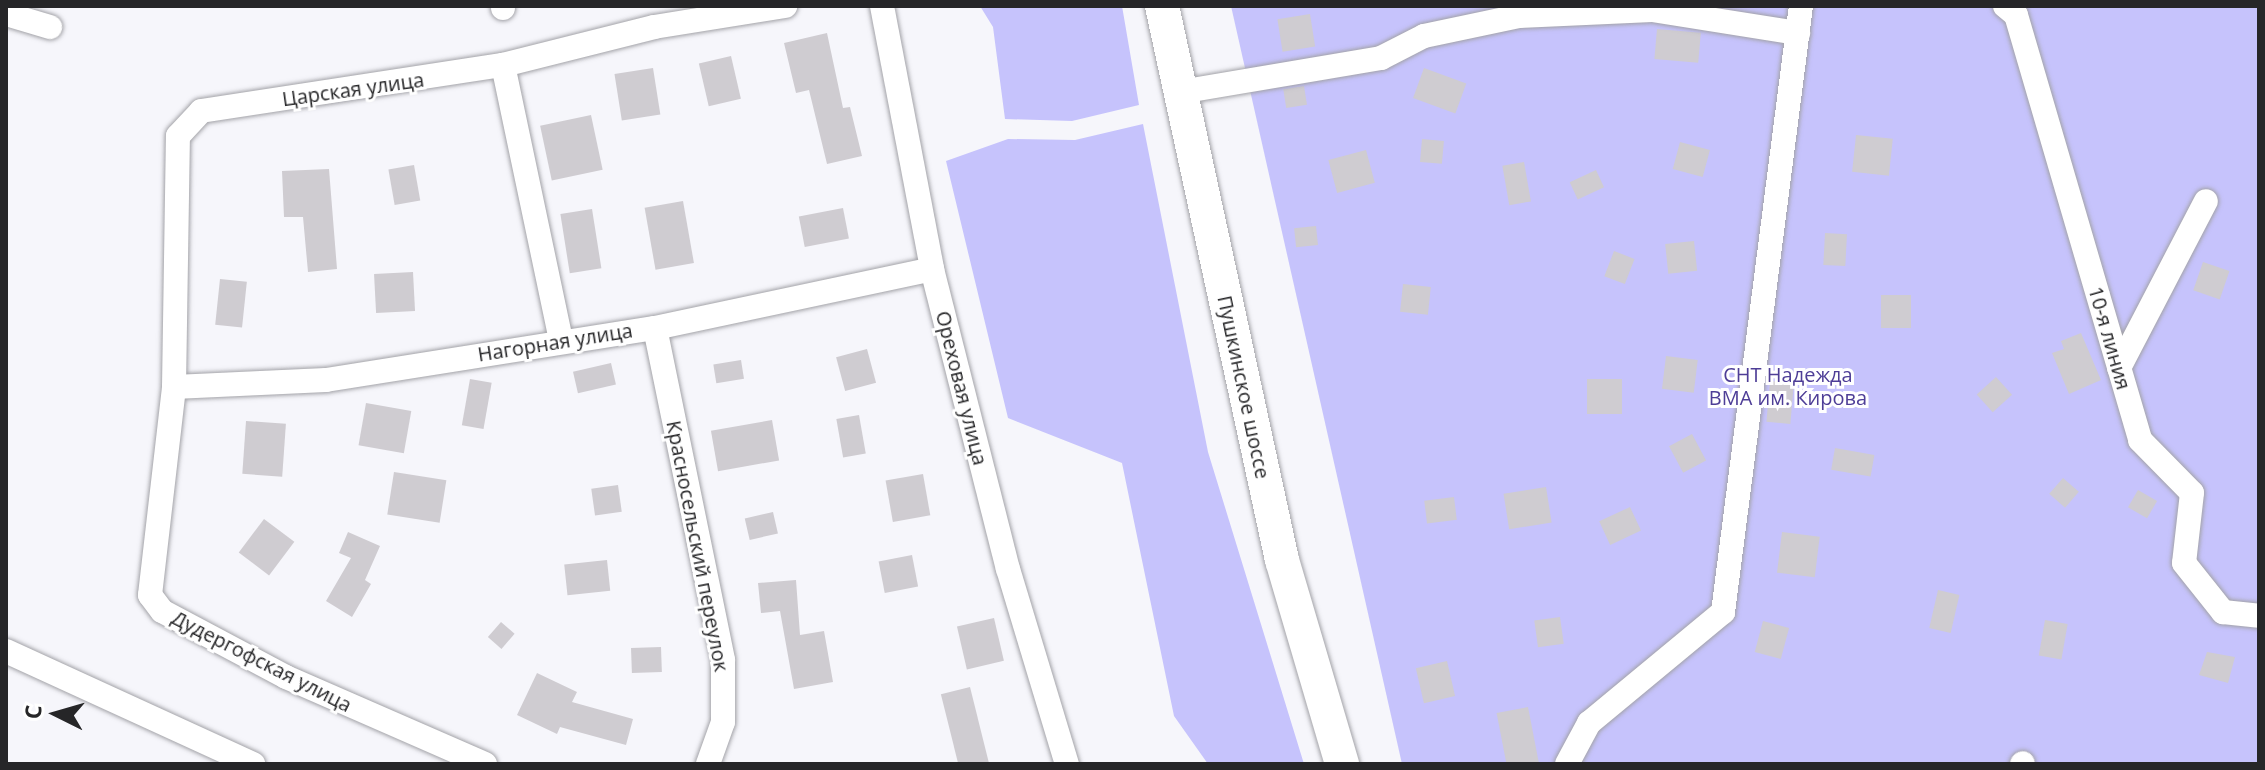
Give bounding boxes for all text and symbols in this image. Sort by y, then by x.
street label: Царская улица [280,67,426,111]
street label: 10-я линия [2084,284,2136,392]
street label: Пушкинское шоссе [1213,293,1275,481]
street label: Ореховая улица [931,308,993,468]
street label: Нагорная улица [476,318,634,366]
park label: СНТ Надежда ВМА им. Кирова [1709,362,1867,409]
street label: Красносельский переулок [662,418,734,674]
street label: Дудергофская улица [168,605,356,717]
north arrow [16,674,96,754]
text: С [17,704,48,720]

